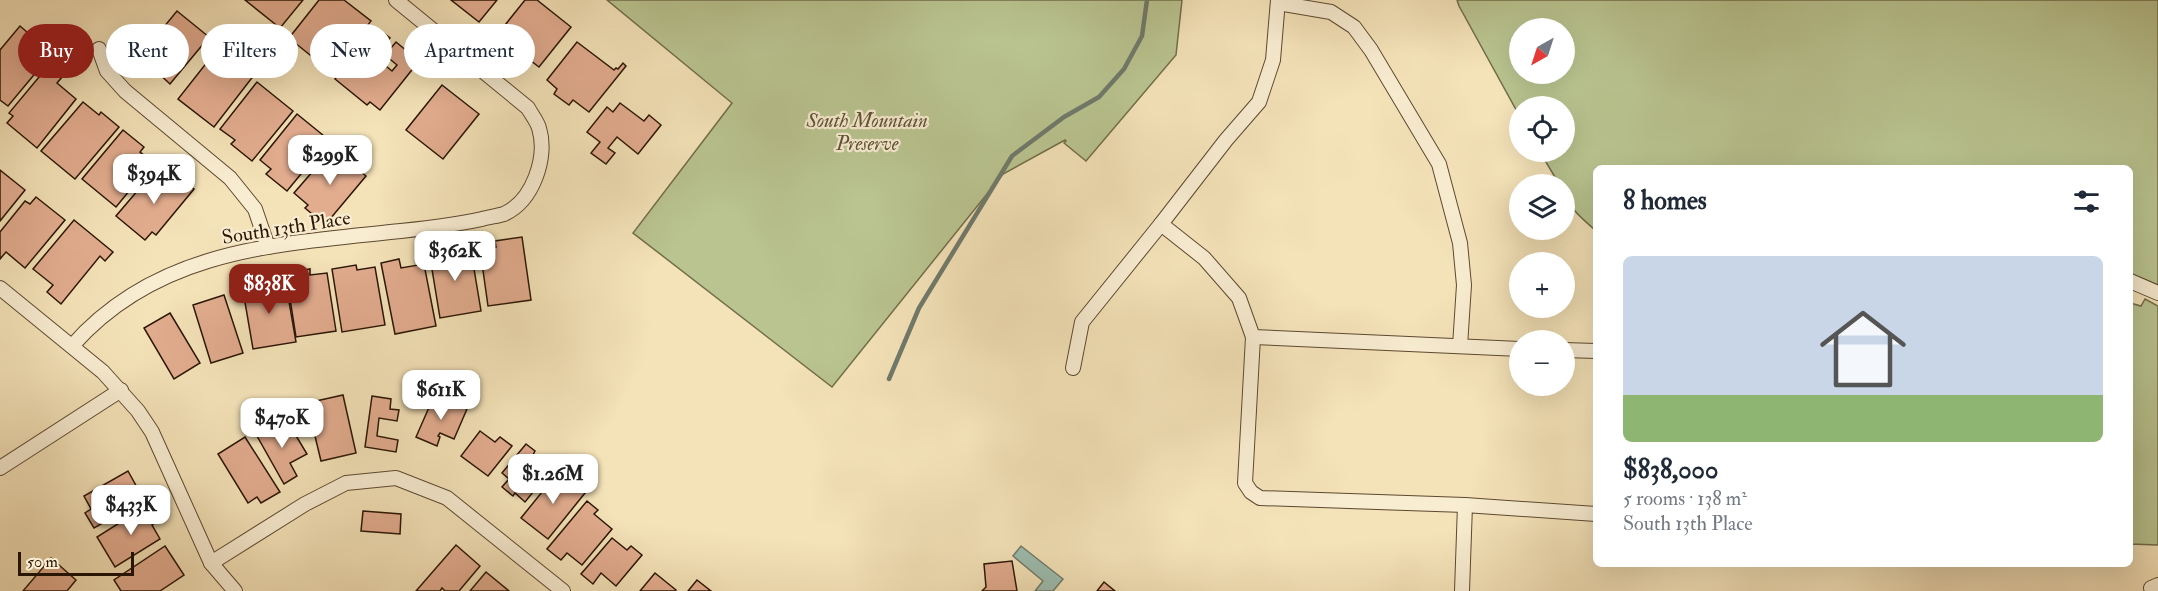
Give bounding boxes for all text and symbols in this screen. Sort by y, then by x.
north arrow [1509,18,1575,84]
map controls [1509,18,1575,396]
chip: Buy [18,24,94,78]
chip: Rent [106,24,189,78]
chip: Filters [201,24,298,78]
chip: New [310,24,392,78]
chip: Apartment [404,24,535,78]
button: locate [1509,96,1575,162]
park label: South Mountain Preserve [805,108,928,156]
pin: $299K [288,135,372,186]
text: $299K [302,142,358,167]
pin: $394K [112,154,196,205]
text: $394K [127,161,181,186]
button: layers [1509,174,1575,240]
text: 8 homes [1623,185,1707,217]
icon: filters [2070,185,2103,218]
street label: South 13th Place [220,205,352,250]
pin: $362K [413,231,497,282]
text: $362K [428,238,482,263]
button: + [1509,252,1575,318]
pin: $838K [227,264,311,315]
text: $838K [243,271,295,296]
icon: home [1809,295,1917,403]
button: − [1509,330,1575,396]
pin: $611K [399,370,483,421]
text: $611K [416,377,466,402]
pin: $470K [240,398,324,449]
text: $470K [255,405,310,430]
pin: $1.26M [504,454,602,505]
text: $838,000 [1623,454,1718,486]
text: $1.26M [522,461,584,486]
pin: $433K [89,485,173,536]
text: 5 rooms · 138 m² [1623,486,1747,511]
text: $433K [105,492,157,517]
text: South 13th Place [1623,511,1753,536]
scale bar [18,549,134,576]
text: 50 m [27,552,58,572]

